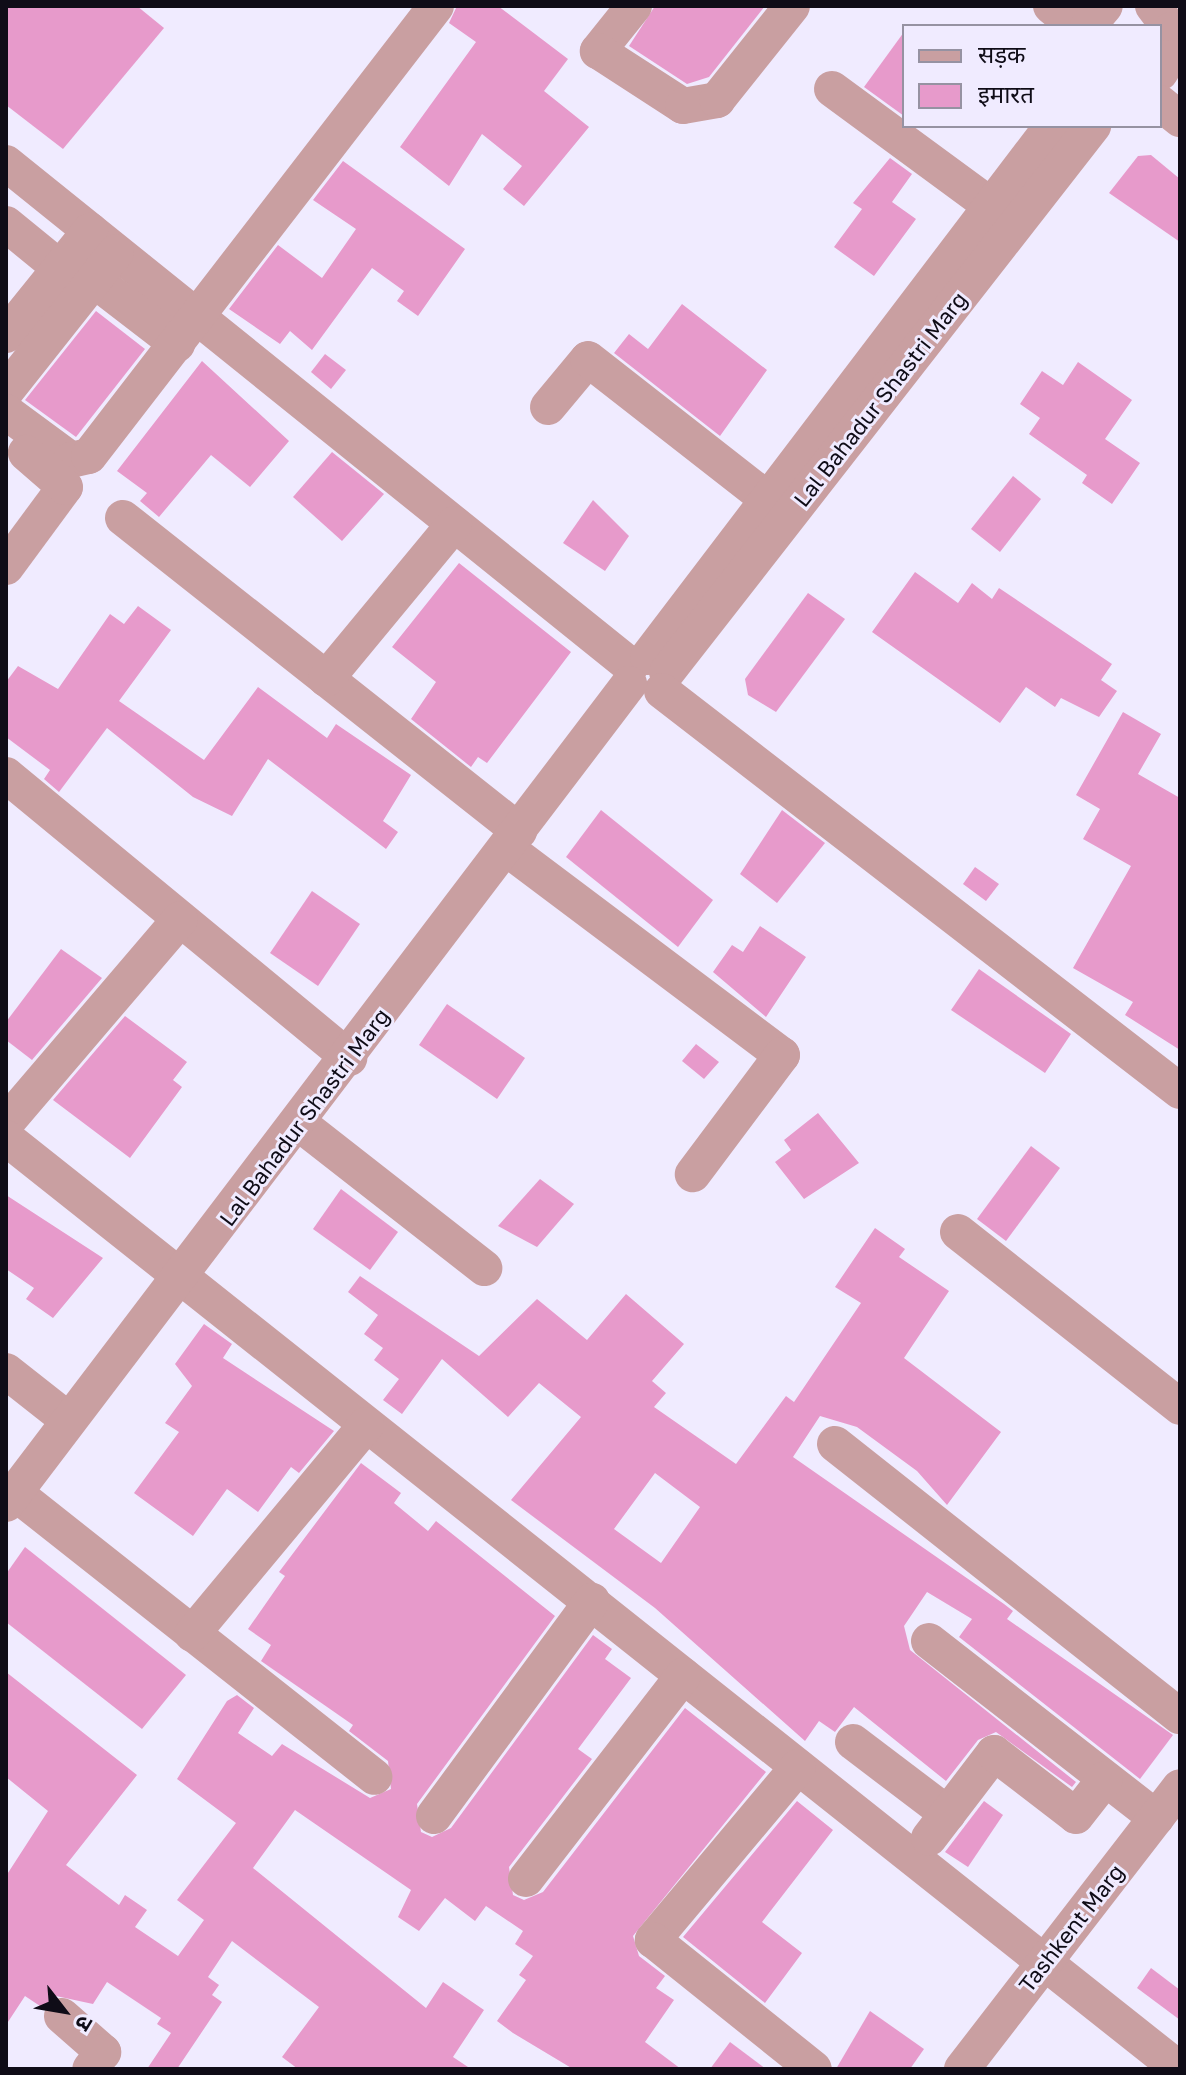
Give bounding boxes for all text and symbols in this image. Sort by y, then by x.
legend [902,24,1162,128]
text: सड़क [978,39,1026,68]
text: इमारत [978,79,1034,108]
street label: Lal Bahadur Shastri Marg [788,286,972,512]
street label: Lal Bahadur Shastri Marg [214,1003,394,1231]
street label: Tashkent Marg [1013,1859,1129,1997]
north arrow [24,1971,104,2051]
text: उ [70,2011,100,2036]

